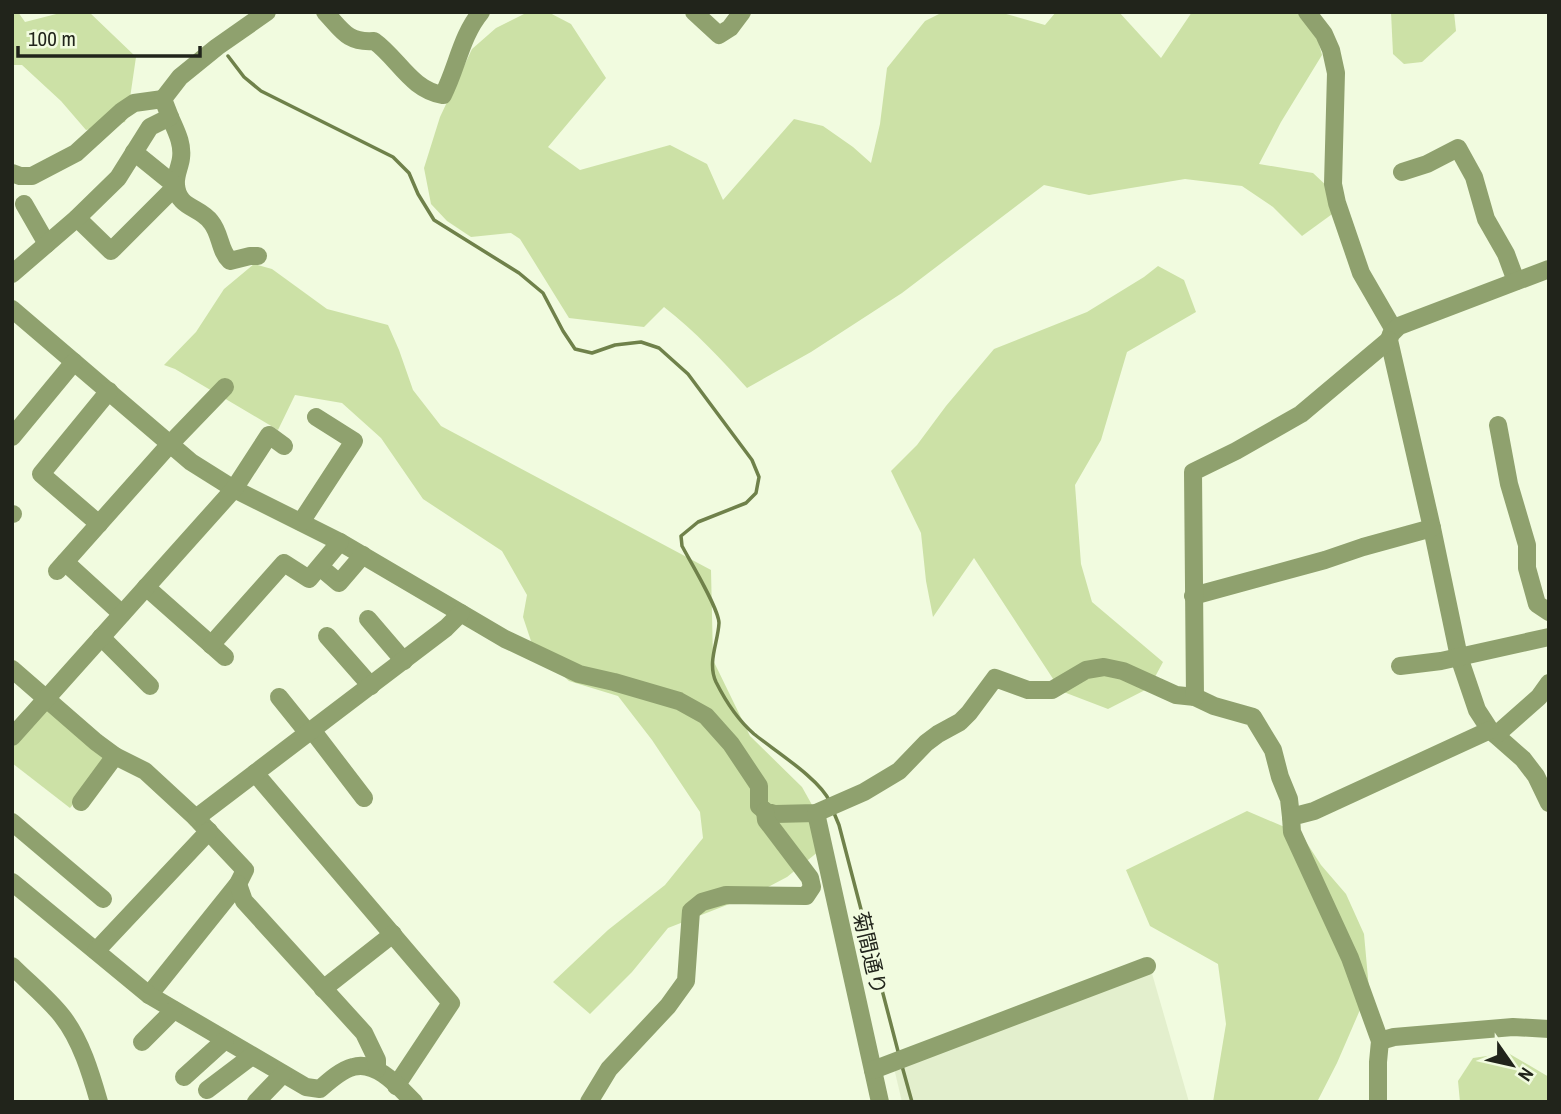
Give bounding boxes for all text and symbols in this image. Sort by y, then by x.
scale bar [18,14,200,58]
text: 100 m [28,24,76,53]
street label: 菊間通り [846,909,894,997]
north arrow [1477,1030,1547,1100]
text: N [1512,1063,1540,1086]

